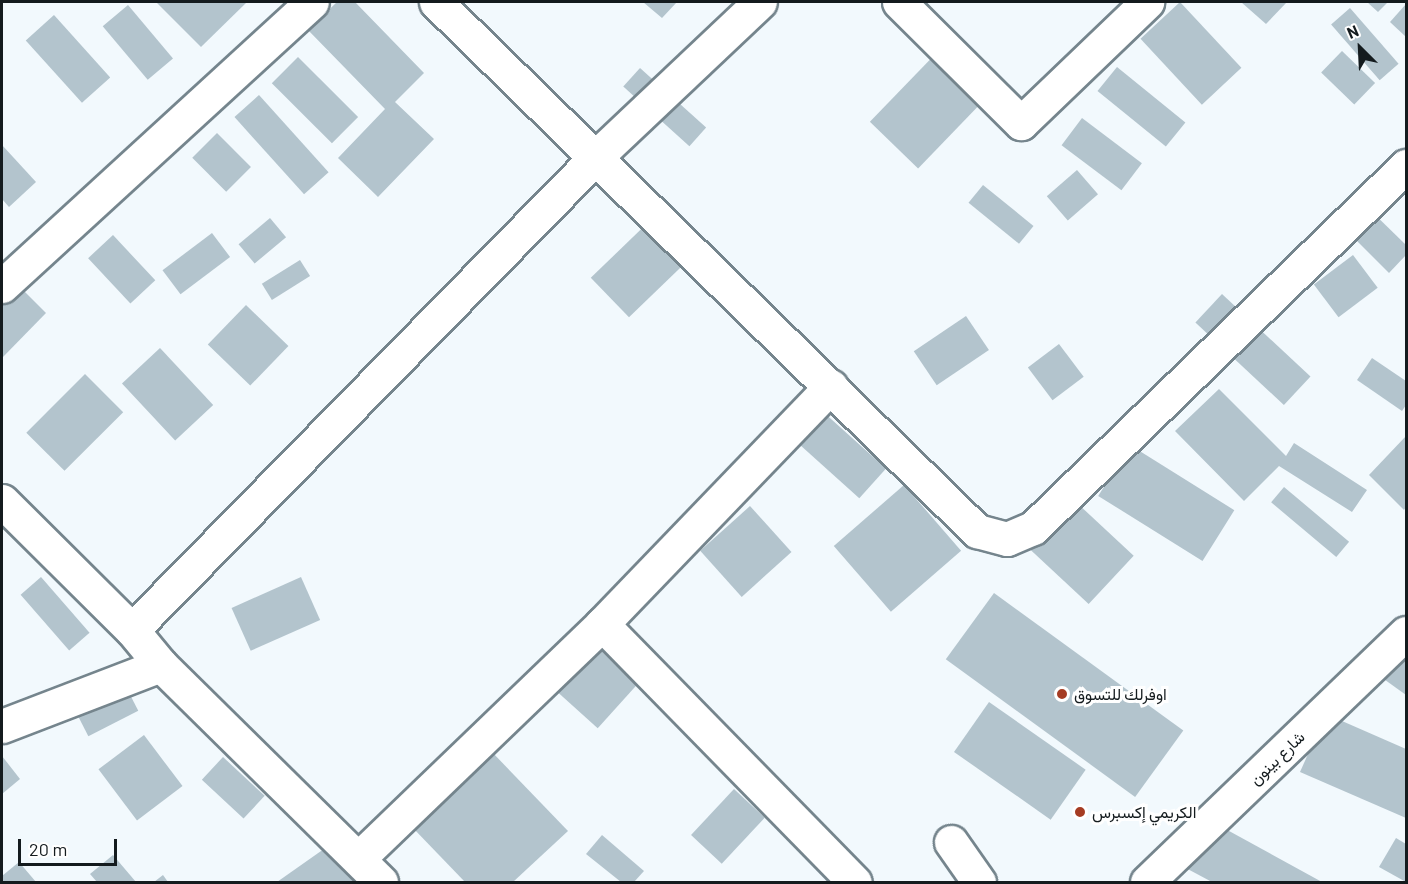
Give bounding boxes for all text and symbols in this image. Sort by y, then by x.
north arrow [1330,18,1390,78]
text: N [1344,20,1361,42]
place label: اوفرلك للتسوق [1074,684,1167,704]
marker: اوفرلك للتسوق [1055,687,1069,701]
street label: شارع بينون [1245,727,1309,789]
place label: الكريمي إكسبرس [1092,802,1196,822]
marker: الكريمي إكسبرس [1073,805,1087,819]
scale bar [21,827,120,865]
text: 20 m [29,838,67,860]

